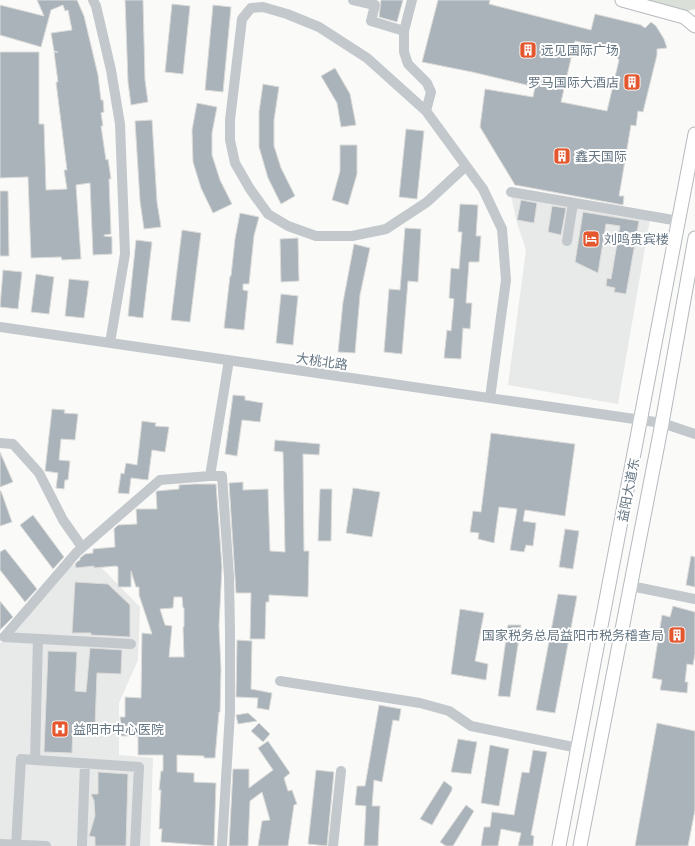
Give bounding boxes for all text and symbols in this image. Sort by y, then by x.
building icon: 远见国际广场 [518,40,538,60]
place label: 远见国际广场 [541,42,619,58]
building icon: 罗马国际大酒店 [622,72,642,92]
place label: 罗马国际大酒店 [528,74,619,90]
building icon: 鑫天国际 [552,146,572,166]
place label: 鑫天国际 [575,148,627,164]
hotel icon: 刘鸣贵宾楼 [581,229,601,249]
place label: 刘鸣贵宾楼 [604,231,669,247]
street label: 大桃北路 [295,349,349,373]
street label: 益阳大道东 [614,457,642,523]
building icon: 国家税务总局益阳市税务稽查局 [667,625,687,645]
place label: 国家税务总局益阳市税务稽查局 [482,627,664,643]
hospital icon: 益阳市中心医院 [50,719,70,739]
place label: 益阳市中心医院 [73,721,164,737]

